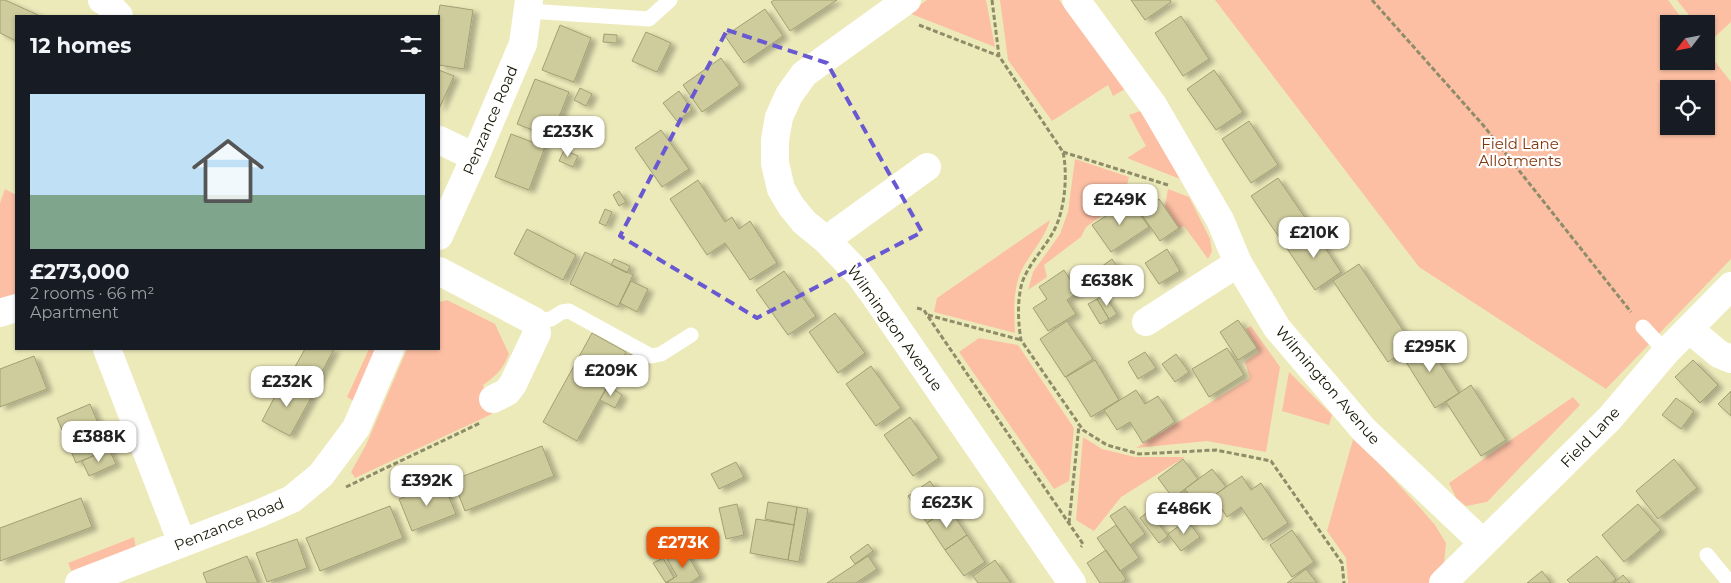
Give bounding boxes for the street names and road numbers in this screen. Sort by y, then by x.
street label: Penzance Road [458,62,522,178]
street label: Wilmington Avenue [843,261,947,395]
street label: Wilmington Avenue [1271,322,1385,448]
street label: Field Lane [1556,402,1624,472]
street label: Penzance Road [171,493,287,555]

